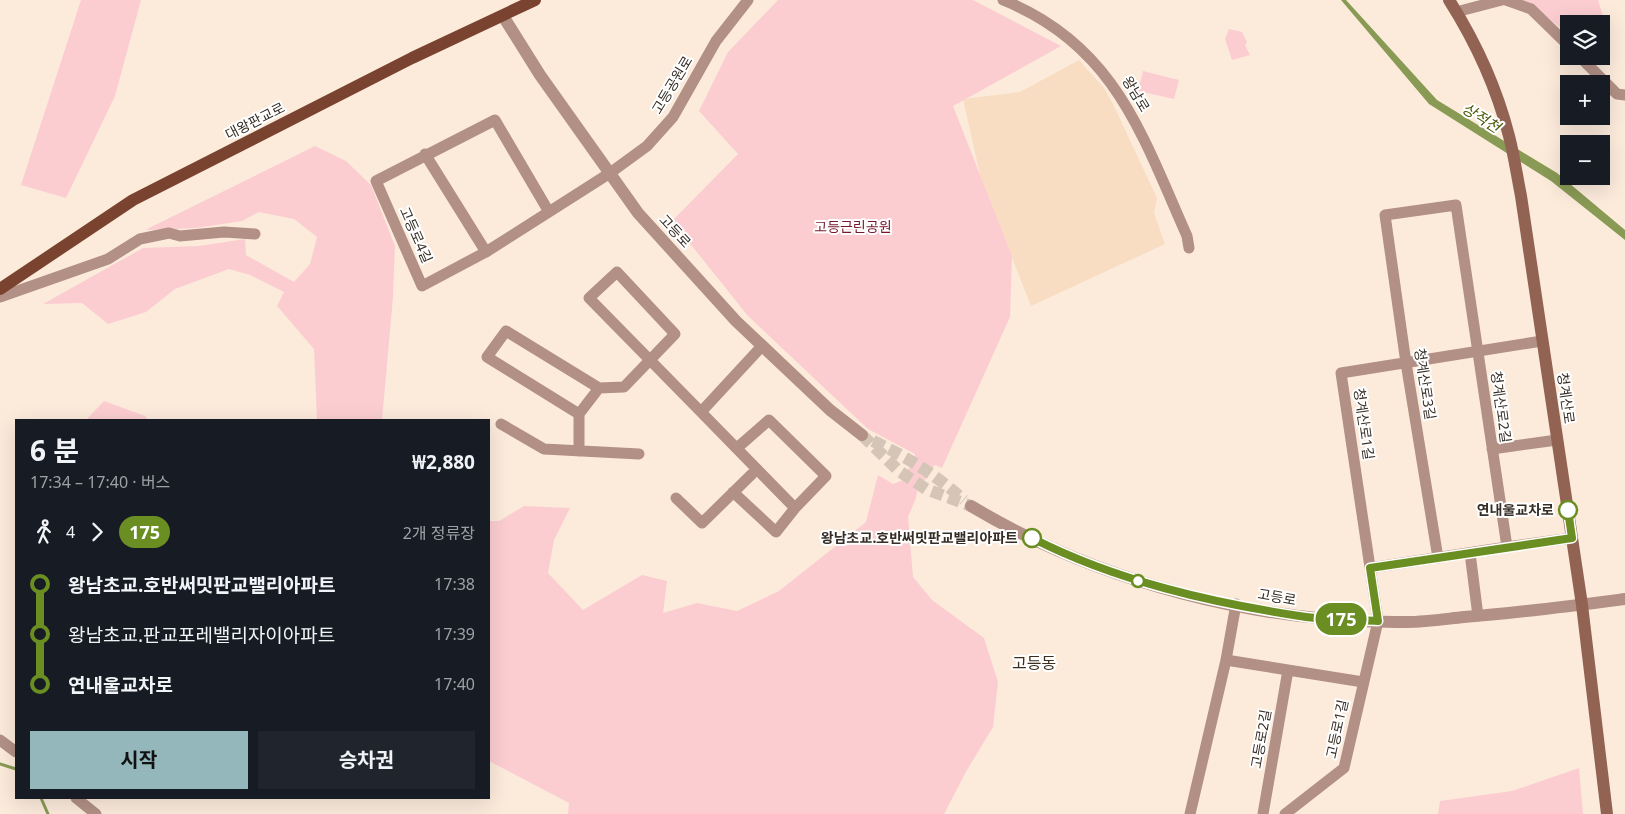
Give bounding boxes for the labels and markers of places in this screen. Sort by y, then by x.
place label: 연내울교차로 [1477,500,1554,519]
marker: 연내울교차로 [1558,500,1578,520]
place label: 왕남초교.호반써밋판교밸리아파트 [821,528,1018,547]
marker: 왕남초교.호반써밋판교밸리아파트 [1022,528,1042,548]
unlabelled marker [1131,574,1145,588]

